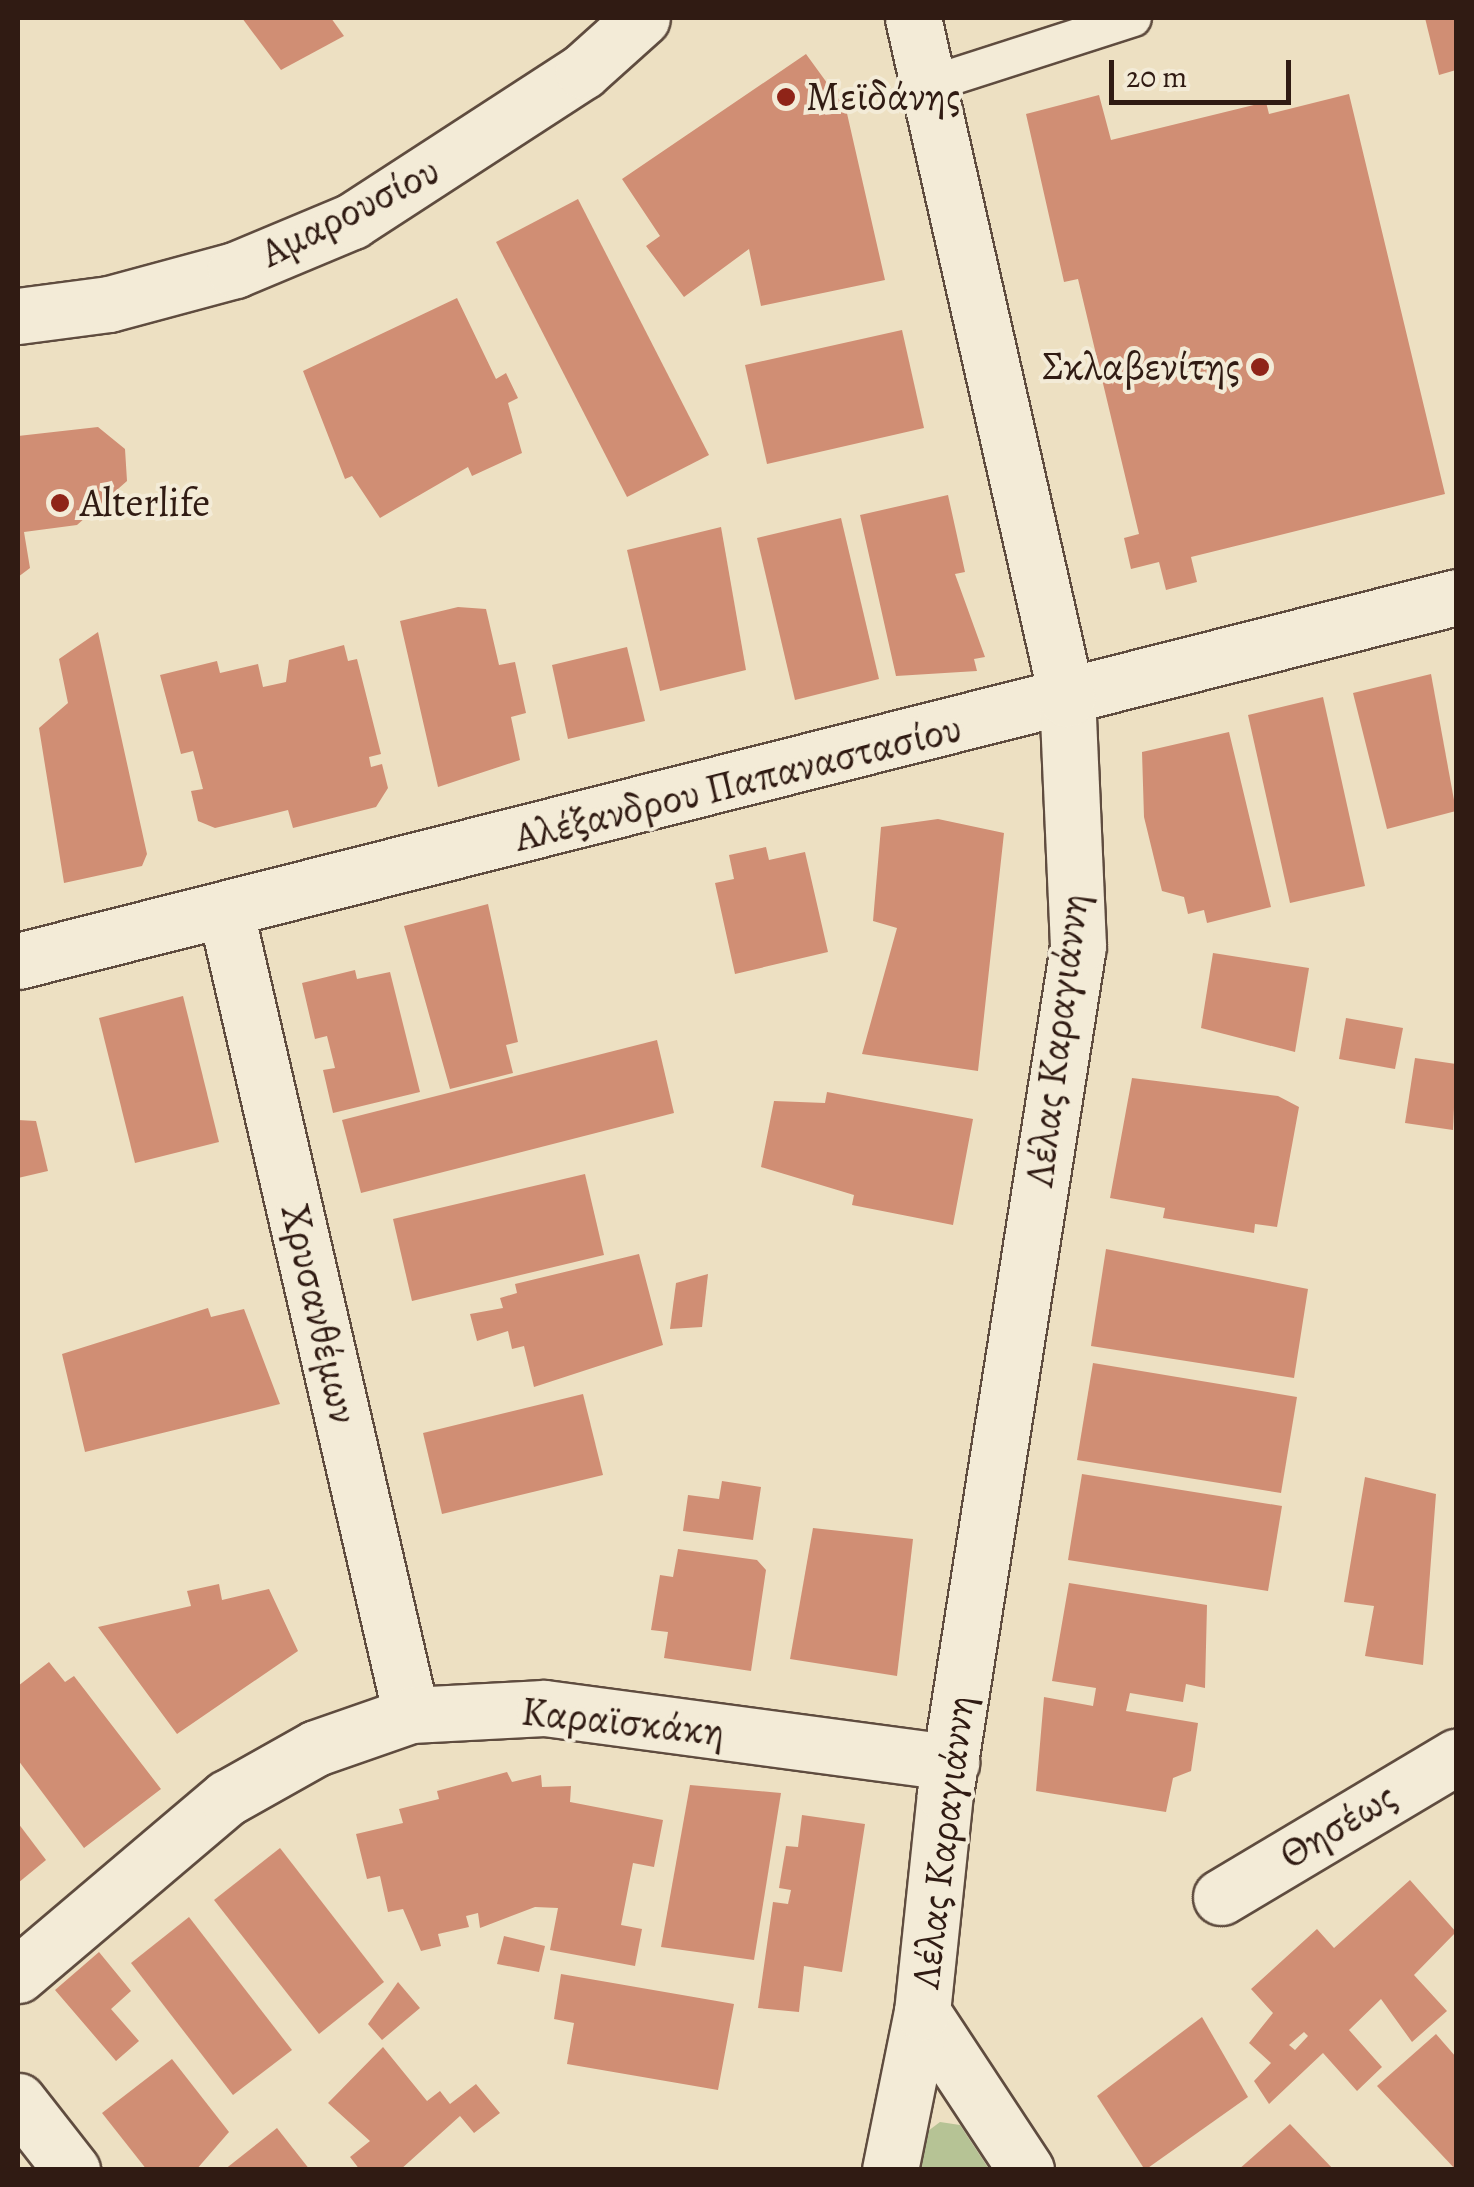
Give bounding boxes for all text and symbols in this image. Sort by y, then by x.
scale bar [1114,40,1296,102]
text: 20 m [1126,57,1187,97]
place label: Μεϊδάνης [806,73,960,121]
marker: Μεϊδάνης [775,86,797,108]
street label: Αμαρουσίου [253,147,447,277]
place label: Σκλαβενίτης [1042,343,1240,391]
marker: Σκλαβενίτης [1249,356,1271,378]
place label: Alterlife [80,479,210,527]
marker: Alterlife [49,492,71,514]
street label: Αλέξανδρου Παπαναστασίου [510,704,966,862]
street label: Λέλας Καραγιάννη [1015,891,1099,1189]
street label: Χρυσανθέμων [270,1200,368,1428]
street label: Καραϊσκάκη [519,1687,727,1757]
street label: Λέλας Καραγιάννη [901,1693,985,1991]
street label: Θησέως [1271,1773,1405,1879]

